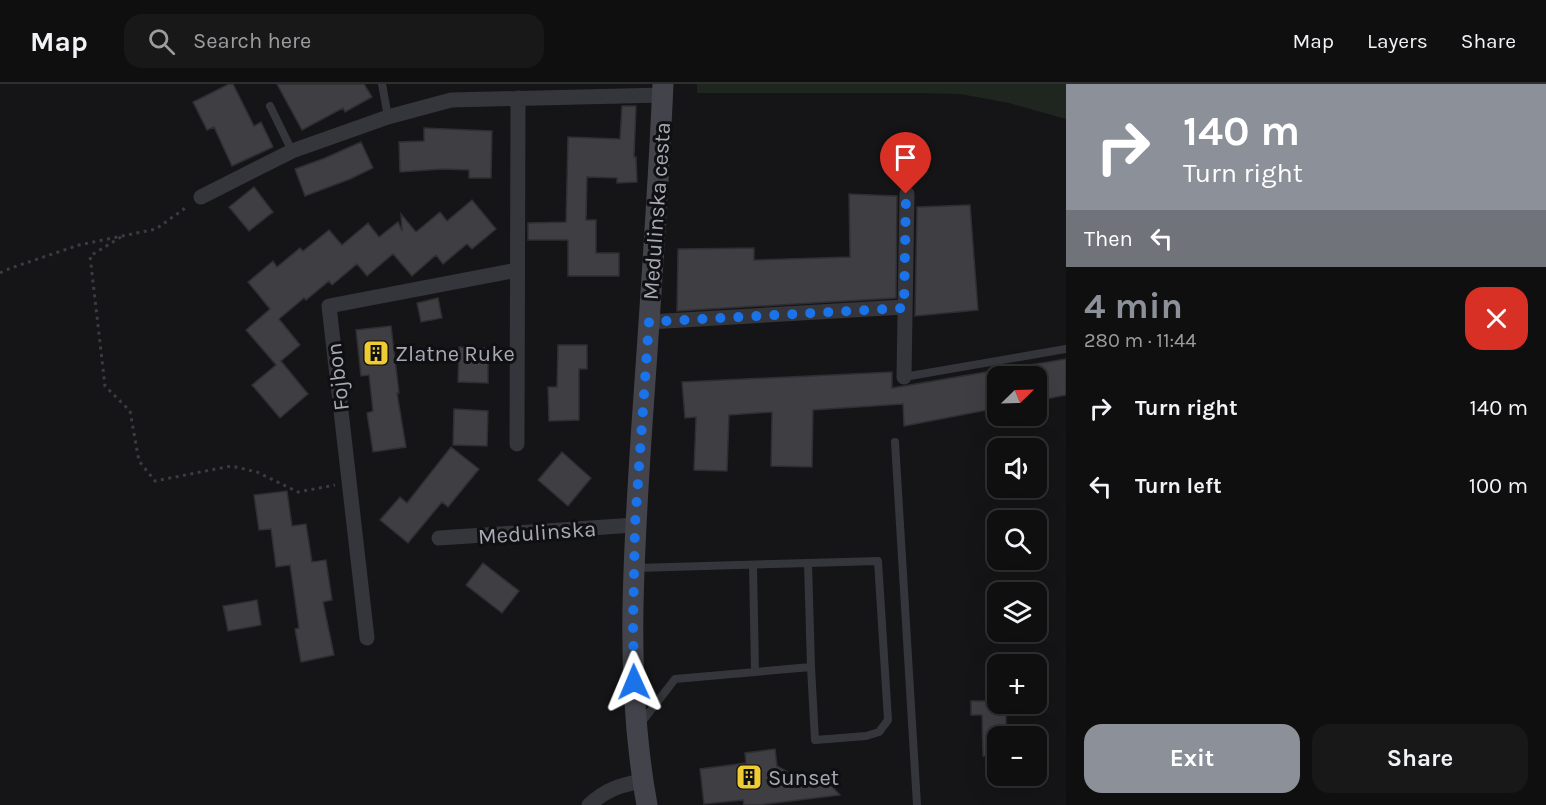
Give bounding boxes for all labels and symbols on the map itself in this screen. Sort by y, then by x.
street label: Medulinska cesta [638,121,676,301]
pin [880,132,931,194]
building icon: Zlatne Ruke [361,338,391,368]
street label: Fojbon [321,341,355,412]
place label: Zlatne Ruke [395,341,515,367]
north arrow [987,366,1047,426]
street label: Medulinska [477,516,597,550]
position arrow [602,650,666,714]
building icon: Sunset [734,762,764,792]
place label: Sunset [768,765,839,791]

